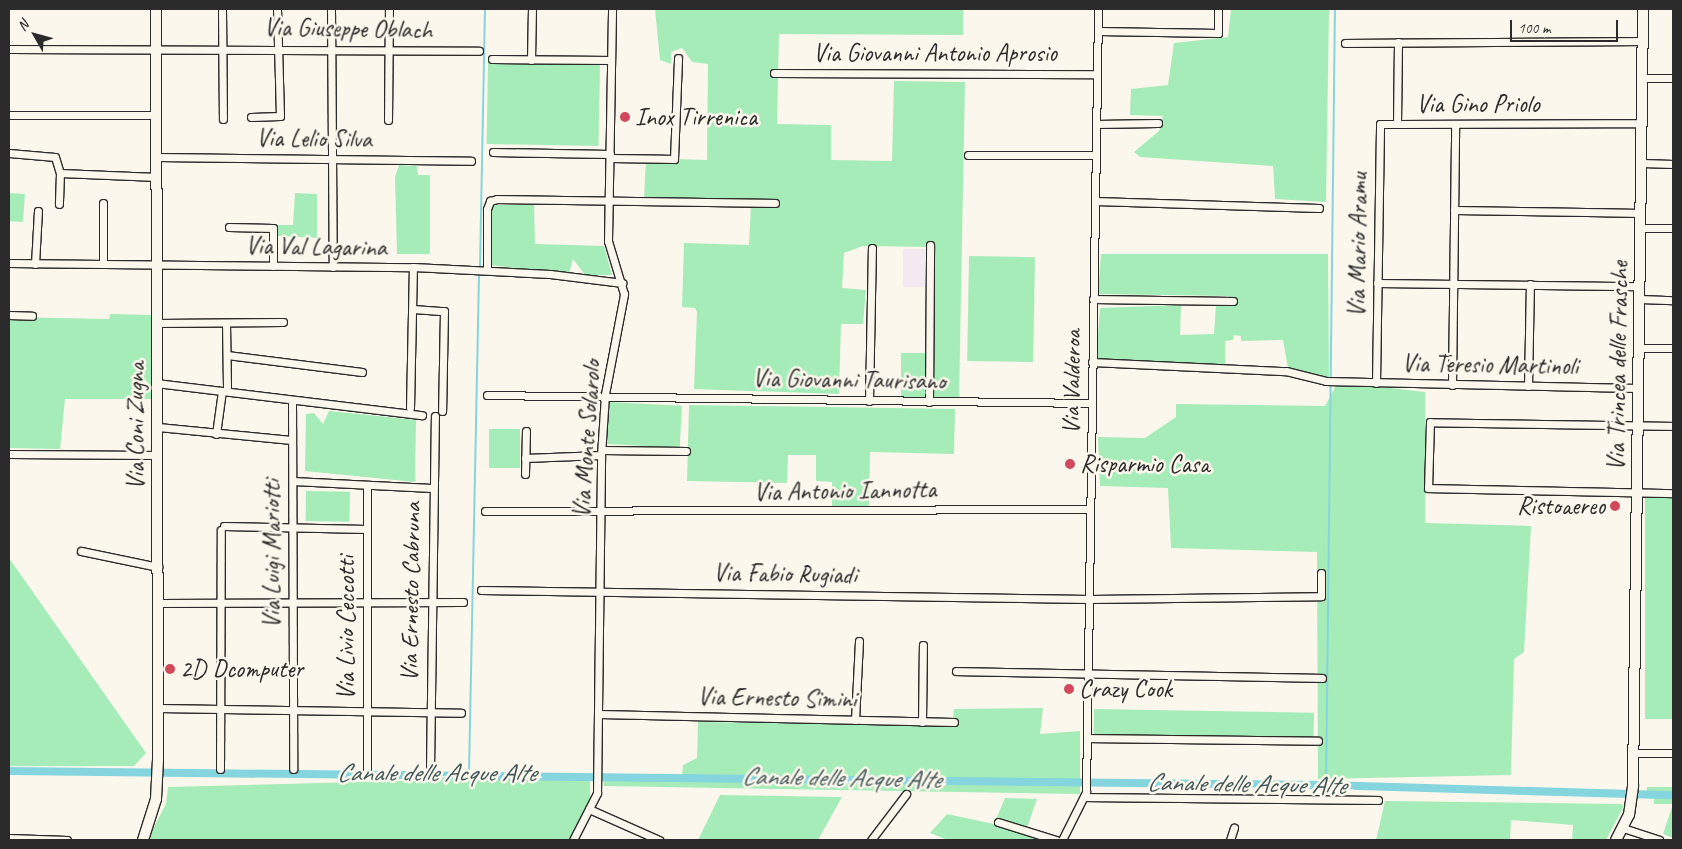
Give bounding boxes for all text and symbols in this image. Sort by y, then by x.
north arrow [10,10,60,60]
scale bar [1512,10,1620,42]
street label: Via Giuseppe Oblach [264,13,432,45]
text: N [13,17,32,34]
text: 100 m [1518,19,1550,38]
street label: Via Giovanni Antonio Aprosio [813,38,1057,68]
street label: Via Gino Priolo [1416,89,1540,119]
place label: Inox Tirrenica [635,102,757,132]
marker: Inox Tirrenica [619,111,631,123]
street label: Via Lelio Silva [256,123,372,155]
street label: Via Mario Aramu [1342,171,1374,319]
street label: Via Val Lagarina [245,231,387,263]
street label: Via Trincea delle Frasche [1601,261,1635,471]
street label: Via Valderoa [1056,329,1088,435]
street label: Via Teresio Martinoli [1402,348,1578,382]
street label: Via Monte Solarolo [566,358,608,520]
street label: Via Coni Zugna [121,362,151,490]
street label: Via Giovanni Taurisano [752,363,946,397]
place label: Risparmio Casa [1080,449,1210,479]
marker: Risparmio Casa [1064,458,1076,470]
street label: Via Antonio Iannotta [753,474,937,508]
street label: Via Luigi Mariotti [257,480,287,628]
place label: Ristoaereo [1517,491,1605,521]
marker: Ristoaereo [1609,500,1621,512]
street label: Via Ernesto Cabruna [394,502,428,682]
street label: Via Livio Ceccotti [331,556,361,700]
street label: Via Fabio Rugiadi [712,558,858,590]
place label: 2D Dcomputer [180,654,304,684]
marker: 2D Dcomputer [164,663,176,675]
place label: Crazy Cook [1079,674,1172,704]
street label: Via Ernesto Simini [698,682,856,714]
marker: Crazy Cook [1063,683,1075,695]
water label: Canale delle Acque Alte [337,757,535,789]
water label: Canale delle Acque Alte [742,761,940,795]
water label: Canale delle Acque Alte [1147,767,1345,801]

